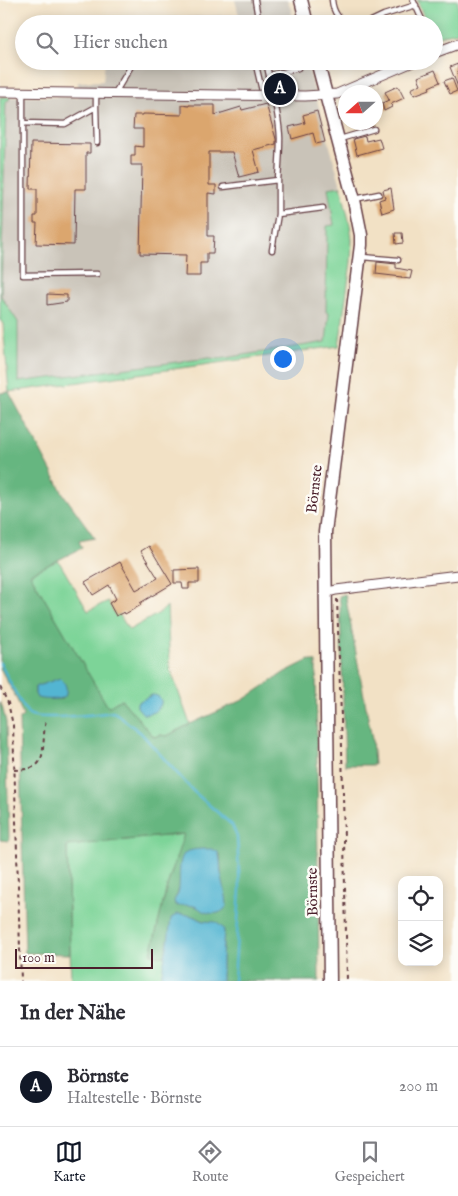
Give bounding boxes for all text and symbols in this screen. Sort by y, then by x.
search box [15,15,443,70]
icon: search [33,29,61,57]
text: Hier suchen [73,31,168,55]
pin: A [264,70,296,108]
north arrow [338,85,383,130]
your location [270,346,296,372]
street label: Börnste [302,464,327,514]
street label: Börnste [303,867,322,917]
map controls [398,876,443,966]
button: locate [398,876,443,921]
button: layers [398,921,443,966]
scale bar [15,946,152,969]
text: 100 m [22,949,55,967]
text: In der Nähe [20,1000,126,1027]
text: Börnste [67,1065,129,1089]
text: A [31,1077,41,1097]
text: 200 m [399,1077,438,1097]
text: Haltestelle · Börnste [67,1089,202,1109]
tab: Karte [53,1138,86,1186]
tab: Route [192,1138,229,1186]
tab: Gespeichert [335,1138,405,1186]

